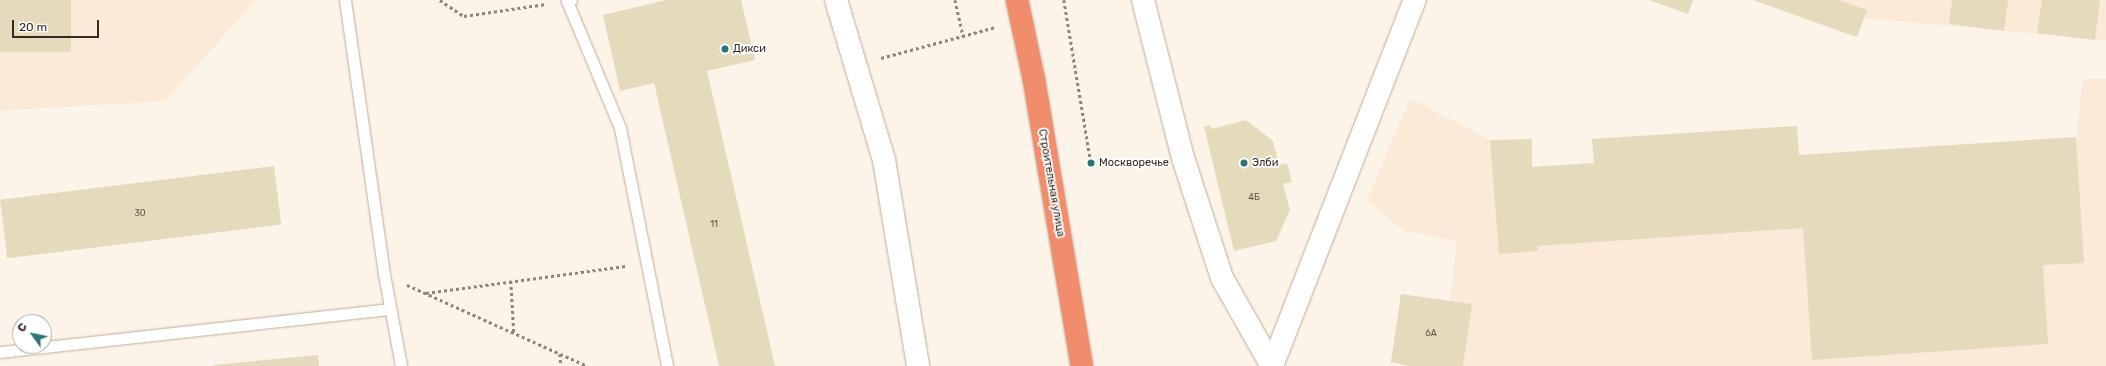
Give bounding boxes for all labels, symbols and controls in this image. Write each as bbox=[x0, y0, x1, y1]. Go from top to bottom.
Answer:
scale bar bbox=[14, 12, 101, 38]
text: 20 m bbox=[19, 20, 47, 34]
place label: Дикси bbox=[733, 42, 766, 56]
marker: Дикси bbox=[720, 44, 730, 54]
street label: Строительная улица bbox=[1035, 128, 1067, 238]
place label: Москворечье bbox=[1099, 156, 1169, 170]
place label: Элби bbox=[1252, 156, 1278, 170]
marker: Москворечье bbox=[1086, 158, 1096, 168]
marker: Элби bbox=[1239, 158, 1249, 168]
house number: 4Б bbox=[1248, 192, 1260, 202]
house number: 30 bbox=[134, 208, 146, 218]
house number: 11 bbox=[710, 219, 718, 229]
north arrow bbox=[12, 314, 52, 354]
text: С bbox=[15, 321, 30, 335]
house number: 6А bbox=[1425, 328, 1437, 338]

